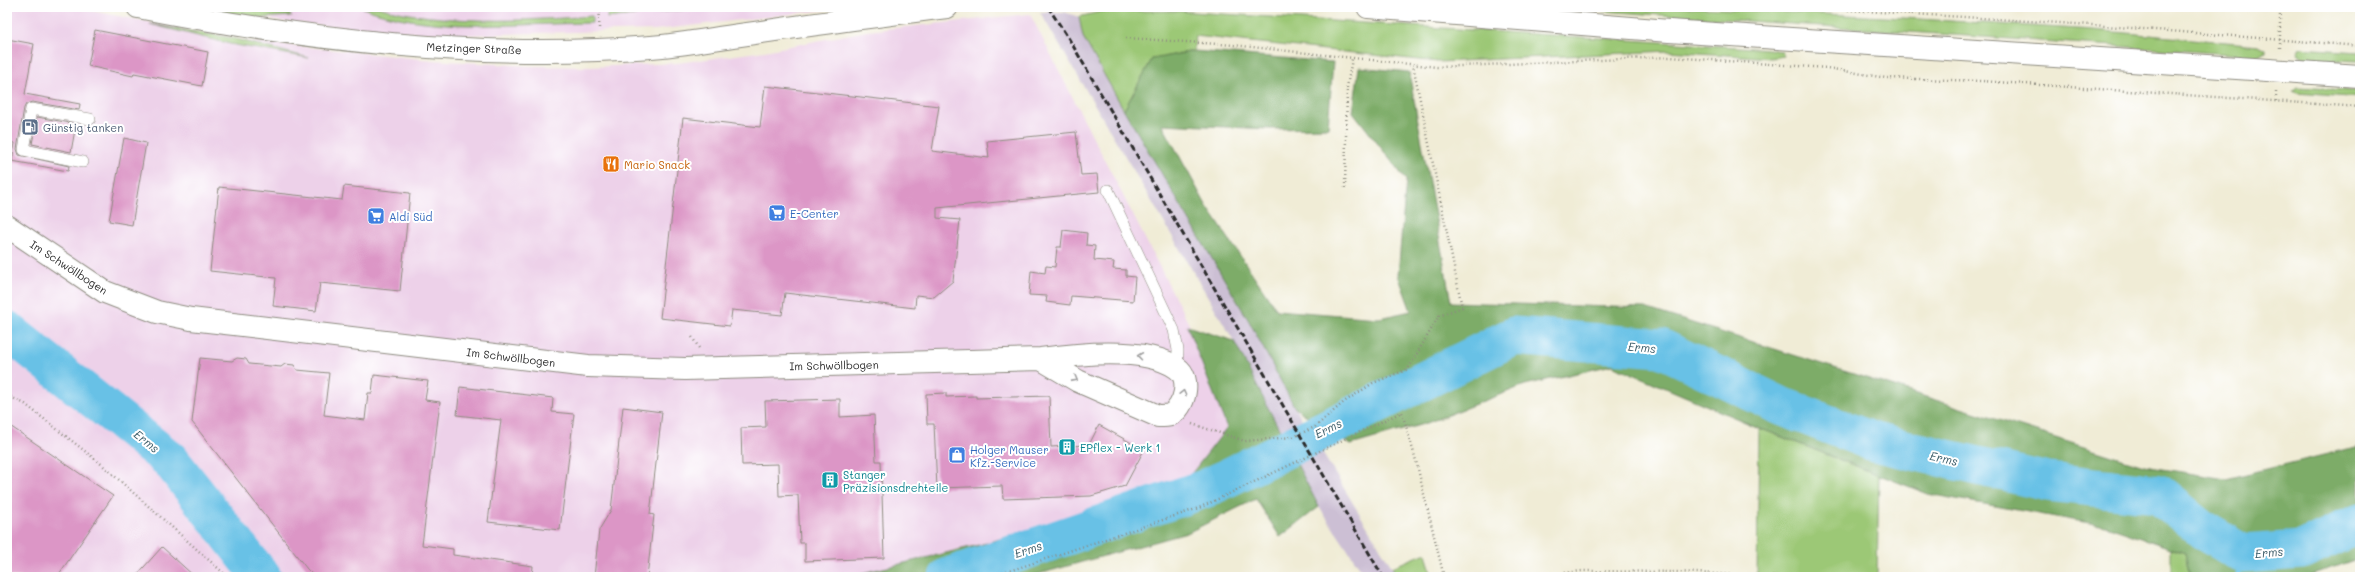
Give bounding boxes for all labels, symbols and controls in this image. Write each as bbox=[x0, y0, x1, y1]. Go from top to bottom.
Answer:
street label: Metzinger Straße bbox=[426, 39, 522, 57]
fuel station icon: Günstig tanken bbox=[20, 117, 40, 137]
place label: Günstig tanken bbox=[43, 120, 123, 135]
restaurant icon: Mario Snack bbox=[601, 154, 621, 174]
place label: Mario Snack bbox=[624, 157, 690, 172]
supermarket icon: E-Center bbox=[767, 203, 787, 223]
supermarket icon: Aldi Süd bbox=[366, 206, 386, 226]
place label: E-Center bbox=[790, 206, 839, 221]
place label: Aldi Süd bbox=[389, 209, 432, 224]
street label: Im Schwöllbogen bbox=[27, 236, 111, 298]
water label: Erms bbox=[1627, 338, 1657, 356]
street label: Im Schwöllbogen bbox=[466, 344, 556, 370]
one-way arrow bbox=[1137, 352, 1143, 361]
street label: Im Schwöllbogen bbox=[789, 357, 879, 373]
one-way arrow bbox=[1070, 374, 1078, 381]
one-way arrow bbox=[1179, 390, 1187, 397]
water label: Erms bbox=[1312, 415, 1344, 441]
water label: Erms bbox=[131, 426, 163, 456]
building icon: EPflex - Werk 1 bbox=[1057, 437, 1077, 457]
place label: EPflex - Werk 1 bbox=[1080, 440, 1160, 455]
place label: Holger Mauser Kfz.-Service bbox=[970, 442, 1049, 470]
shop icon: Holger Mauser Kfz.-Service bbox=[947, 445, 967, 465]
water label: Erms bbox=[1928, 447, 1960, 469]
place label: Stanger Präzisionsdrehteile bbox=[843, 467, 949, 495]
building icon: Stanger Präzisionsdrehteile bbox=[820, 470, 840, 490]
water label: Erms bbox=[1012, 537, 1044, 561]
water label: Erms bbox=[2254, 543, 2284, 561]

